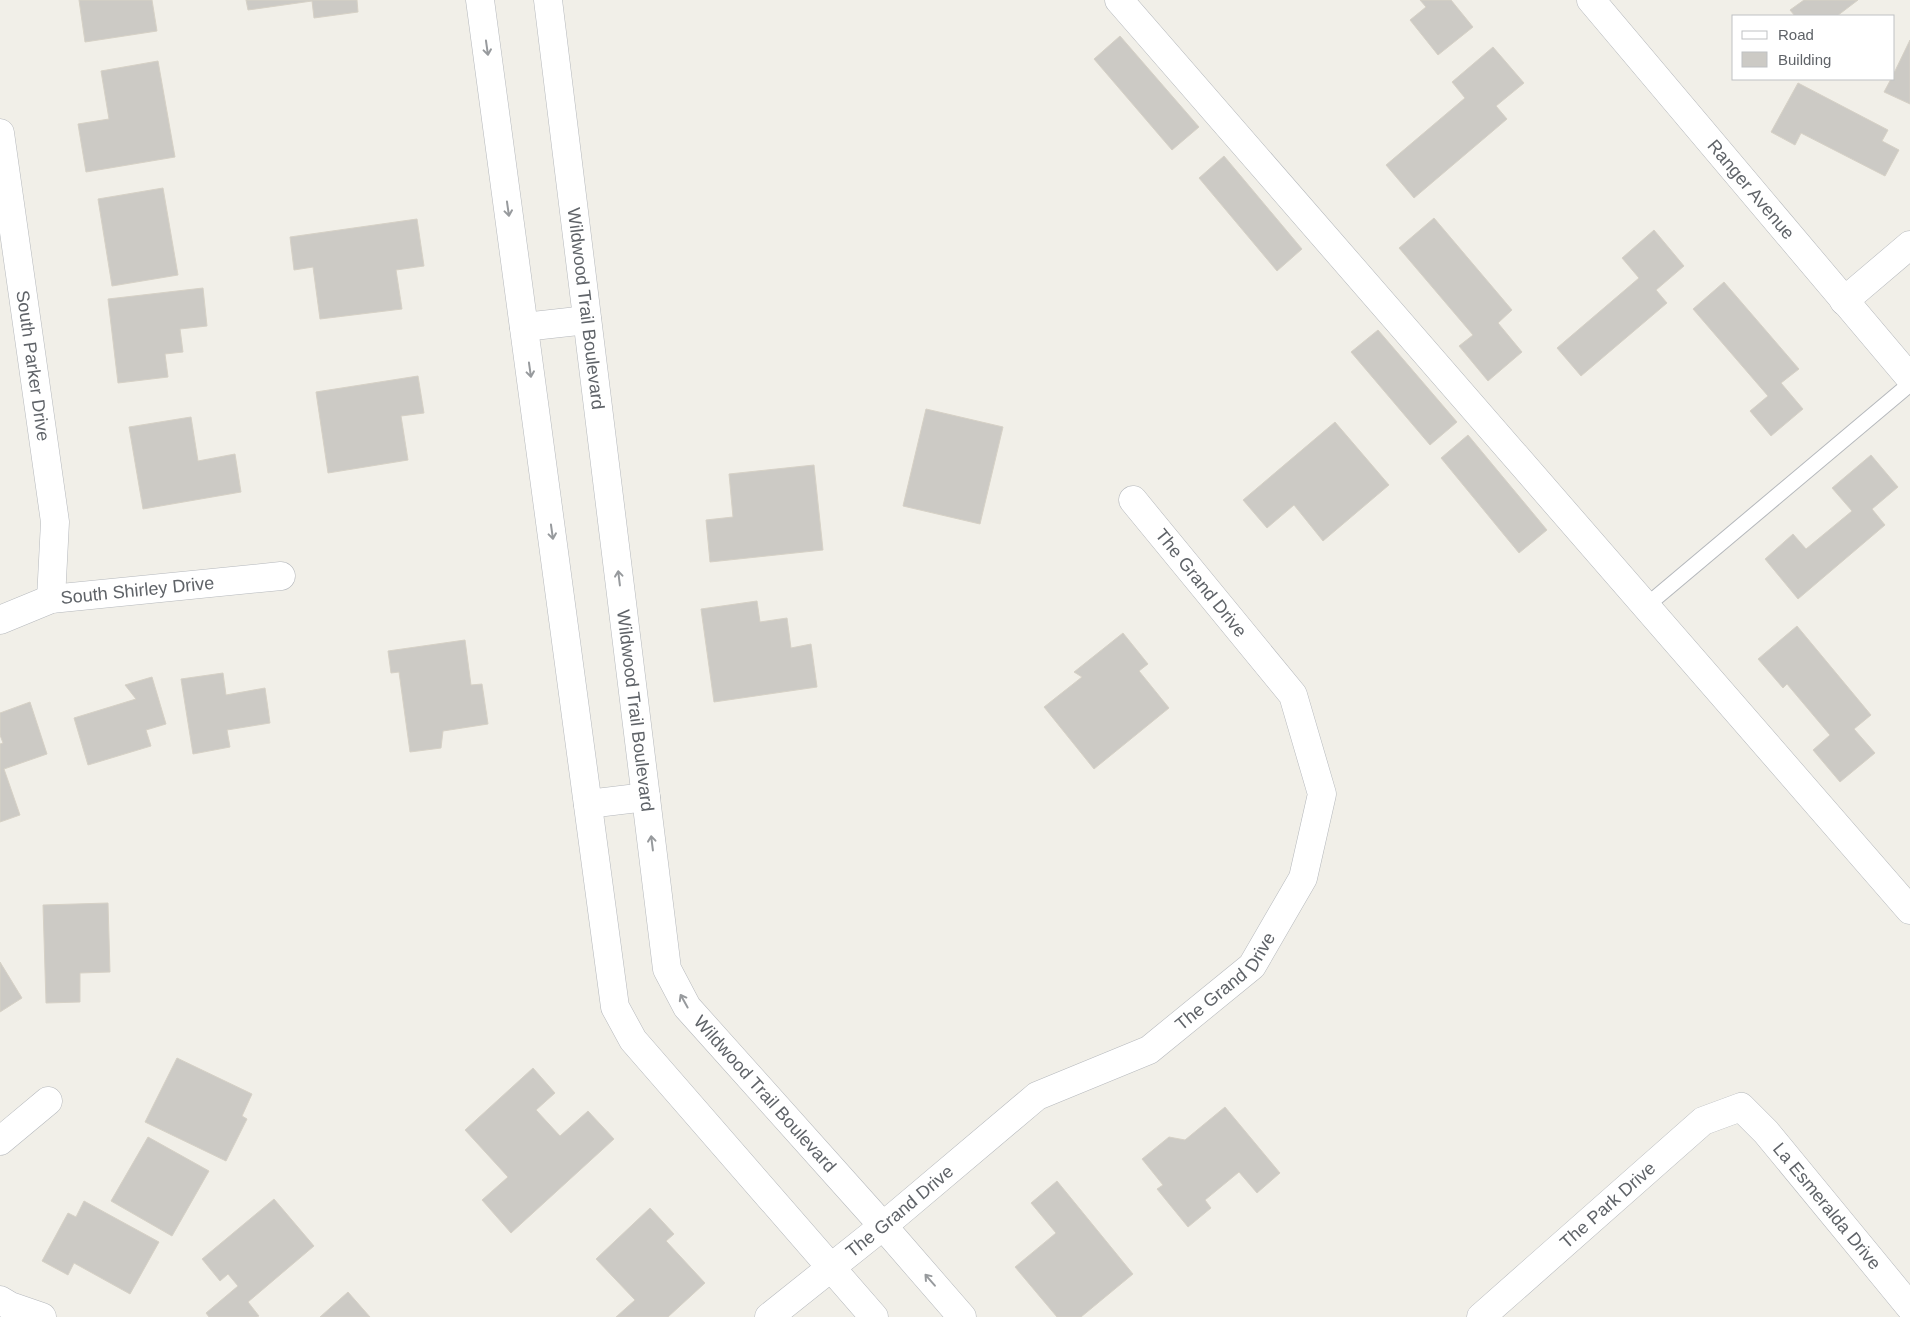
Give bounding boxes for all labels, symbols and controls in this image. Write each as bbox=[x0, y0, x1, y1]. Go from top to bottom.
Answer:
legend bbox=[1732, 15, 1895, 80]
text: Road bbox=[1778, 26, 1814, 43]
one-way arrow bbox=[482, 40, 492, 56]
text: Building bbox=[1778, 51, 1831, 68]
street label: Ranger Avenue bbox=[1703, 136, 1799, 243]
one-way arrow bbox=[504, 201, 514, 217]
street label: Wildwood Trail Boulevard bbox=[564, 207, 608, 411]
street label: South Parker Drive bbox=[12, 289, 53, 442]
one-way arrow bbox=[525, 362, 535, 378]
one-way arrow bbox=[547, 523, 557, 539]
street label: The Grand Drive bbox=[1151, 525, 1251, 641]
one-way arrow bbox=[614, 570, 624, 586]
street label: South Shirley Drive bbox=[60, 573, 215, 608]
street label: Wildwood Trail Boulevard bbox=[613, 609, 658, 813]
one-way arrow bbox=[647, 835, 657, 851]
street label: The Grand Drive bbox=[1171, 929, 1279, 1034]
one-way arrow bbox=[679, 993, 689, 1008]
street label: Wildwood Trail Boulevard bbox=[690, 1012, 840, 1176]
street label: La Esmeralda Drive bbox=[1769, 1139, 1885, 1274]
street label: The Park Drive bbox=[1556, 1158, 1659, 1252]
street label: The Grand Drive bbox=[842, 1161, 957, 1262]
one-way arrow bbox=[924, 1274, 935, 1287]

